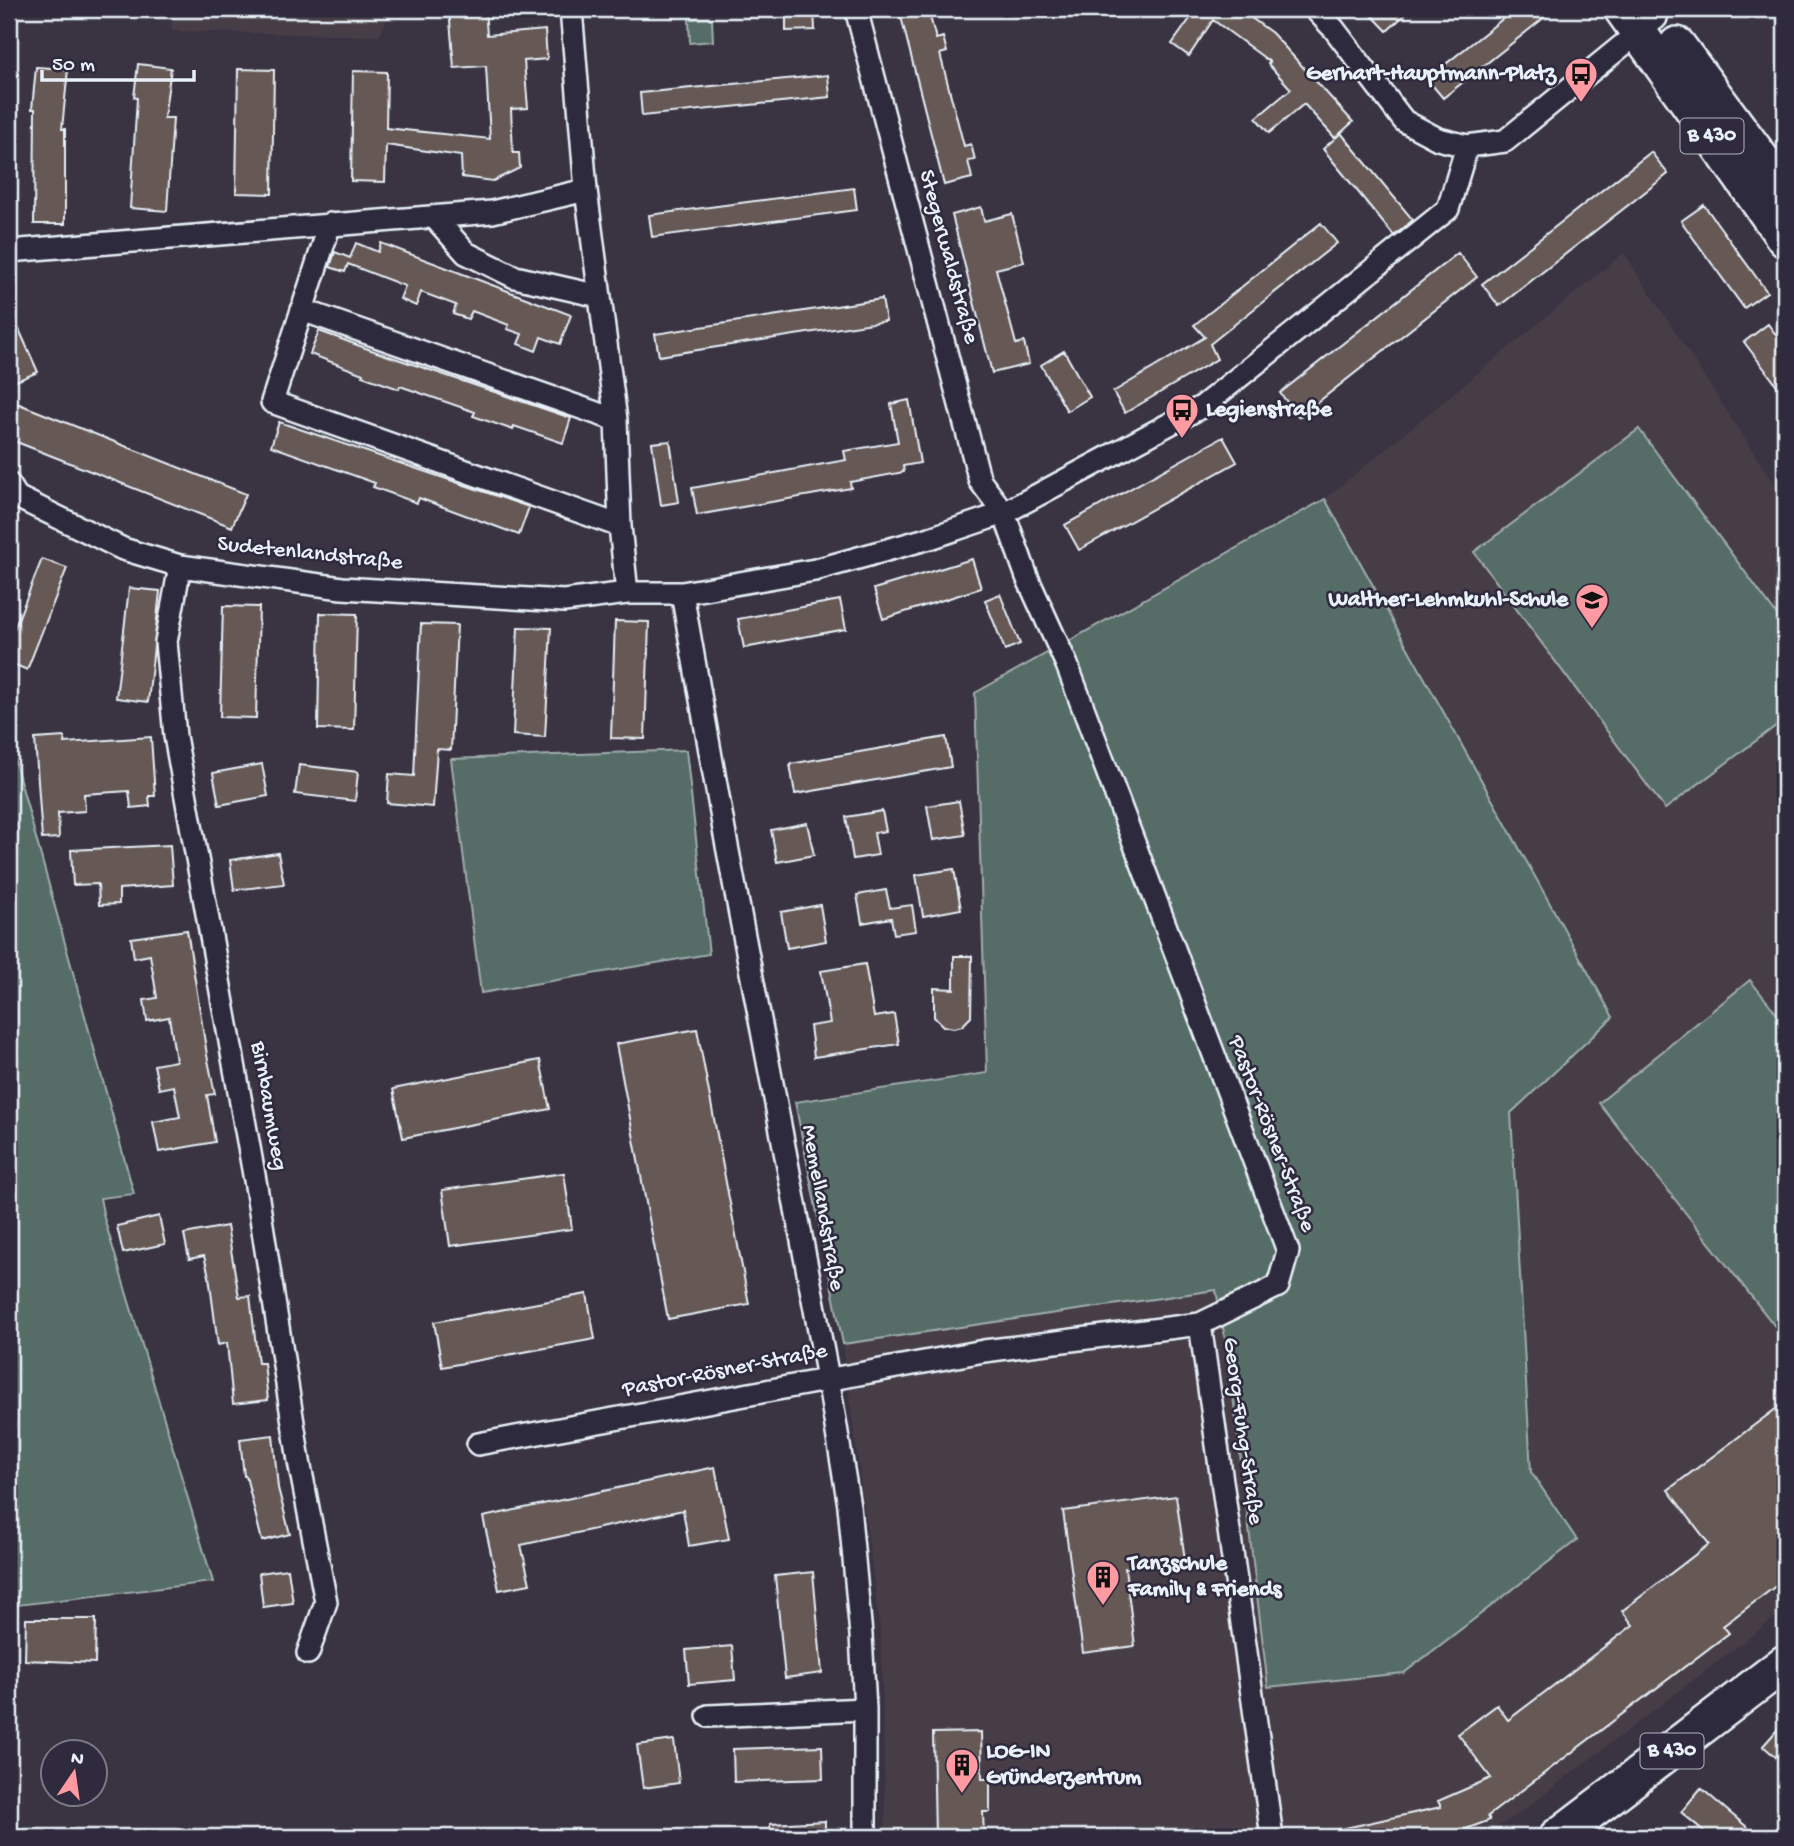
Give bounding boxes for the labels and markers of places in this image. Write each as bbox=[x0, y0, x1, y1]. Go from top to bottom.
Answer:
bus stop icon: Gerhart-Hauptmann-Platz bbox=[1562, 55, 1600, 104]
place label: Gerhart-Hauptmann-Platz bbox=[1306, 61, 1558, 88]
bus stop icon: Legienstraße bbox=[1163, 391, 1201, 440]
place label: Legienstraße bbox=[1206, 397, 1333, 424]
school or university icon: Walther-Lehmkuhl-Schule bbox=[1573, 581, 1611, 630]
place label: Walther-Lehmkuhl-Schule bbox=[1327, 587, 1569, 614]
place label: Tanzschule Family & Friends bbox=[1126, 1551, 1283, 1604]
building icon: Tanzschule Family & Friends bbox=[1084, 1558, 1122, 1607]
place label: LOG-IN Gründerzentrum bbox=[986, 1739, 1142, 1792]
building icon: LOG-IN Gründerzentrum bbox=[943, 1746, 981, 1795]

